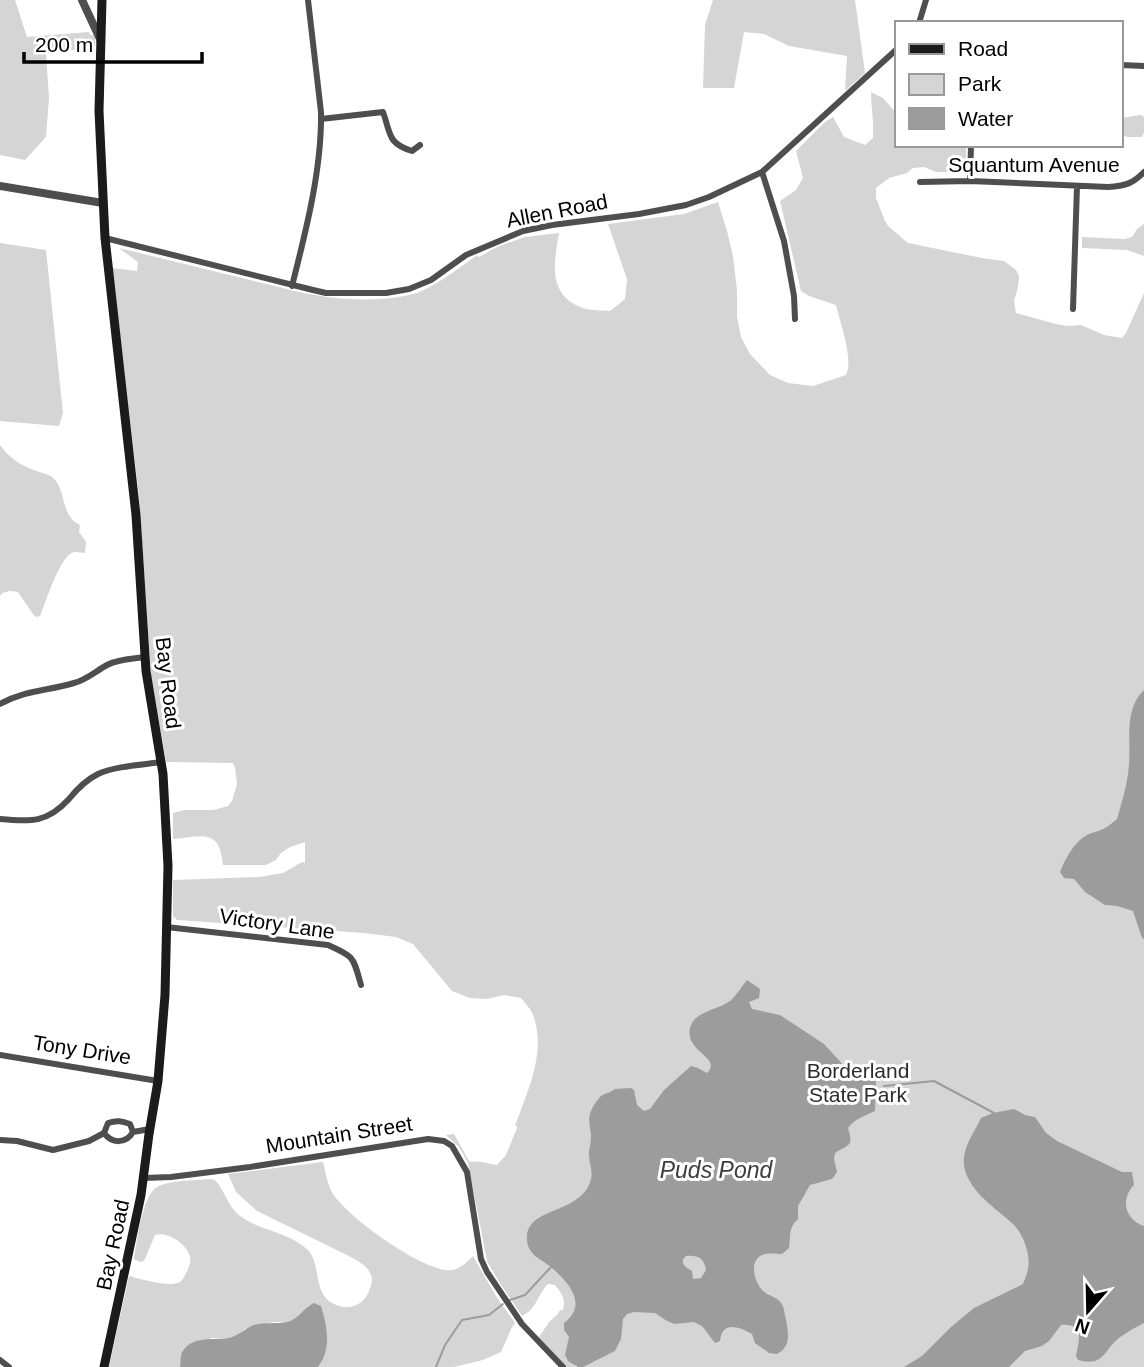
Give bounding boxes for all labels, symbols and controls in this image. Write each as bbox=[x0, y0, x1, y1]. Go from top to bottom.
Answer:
scale bar bbox=[24, 21, 203, 65]
legend bbox=[895, 21, 1123, 147]
text: 200 m bbox=[35, 33, 93, 56]
text: Road bbox=[958, 37, 1008, 60]
text: Park bbox=[958, 72, 1002, 95]
text: Water bbox=[958, 107, 1013, 130]
street label: Squantum Avenue bbox=[948, 153, 1120, 176]
street label: Allen Road bbox=[504, 189, 610, 232]
street label: Bay Road bbox=[151, 636, 186, 730]
street label: Victory Lane bbox=[218, 904, 336, 943]
street label: Tony Drive bbox=[31, 1030, 133, 1069]
park label: Borderland State Park bbox=[807, 1059, 909, 1106]
street label: Mountain Street bbox=[264, 1112, 414, 1157]
water label: Puds Pond bbox=[660, 1157, 773, 1183]
street label: Bay Road bbox=[92, 1197, 133, 1292]
north arrow bbox=[1053, 1276, 1123, 1346]
text: N bbox=[1072, 1314, 1092, 1339]

